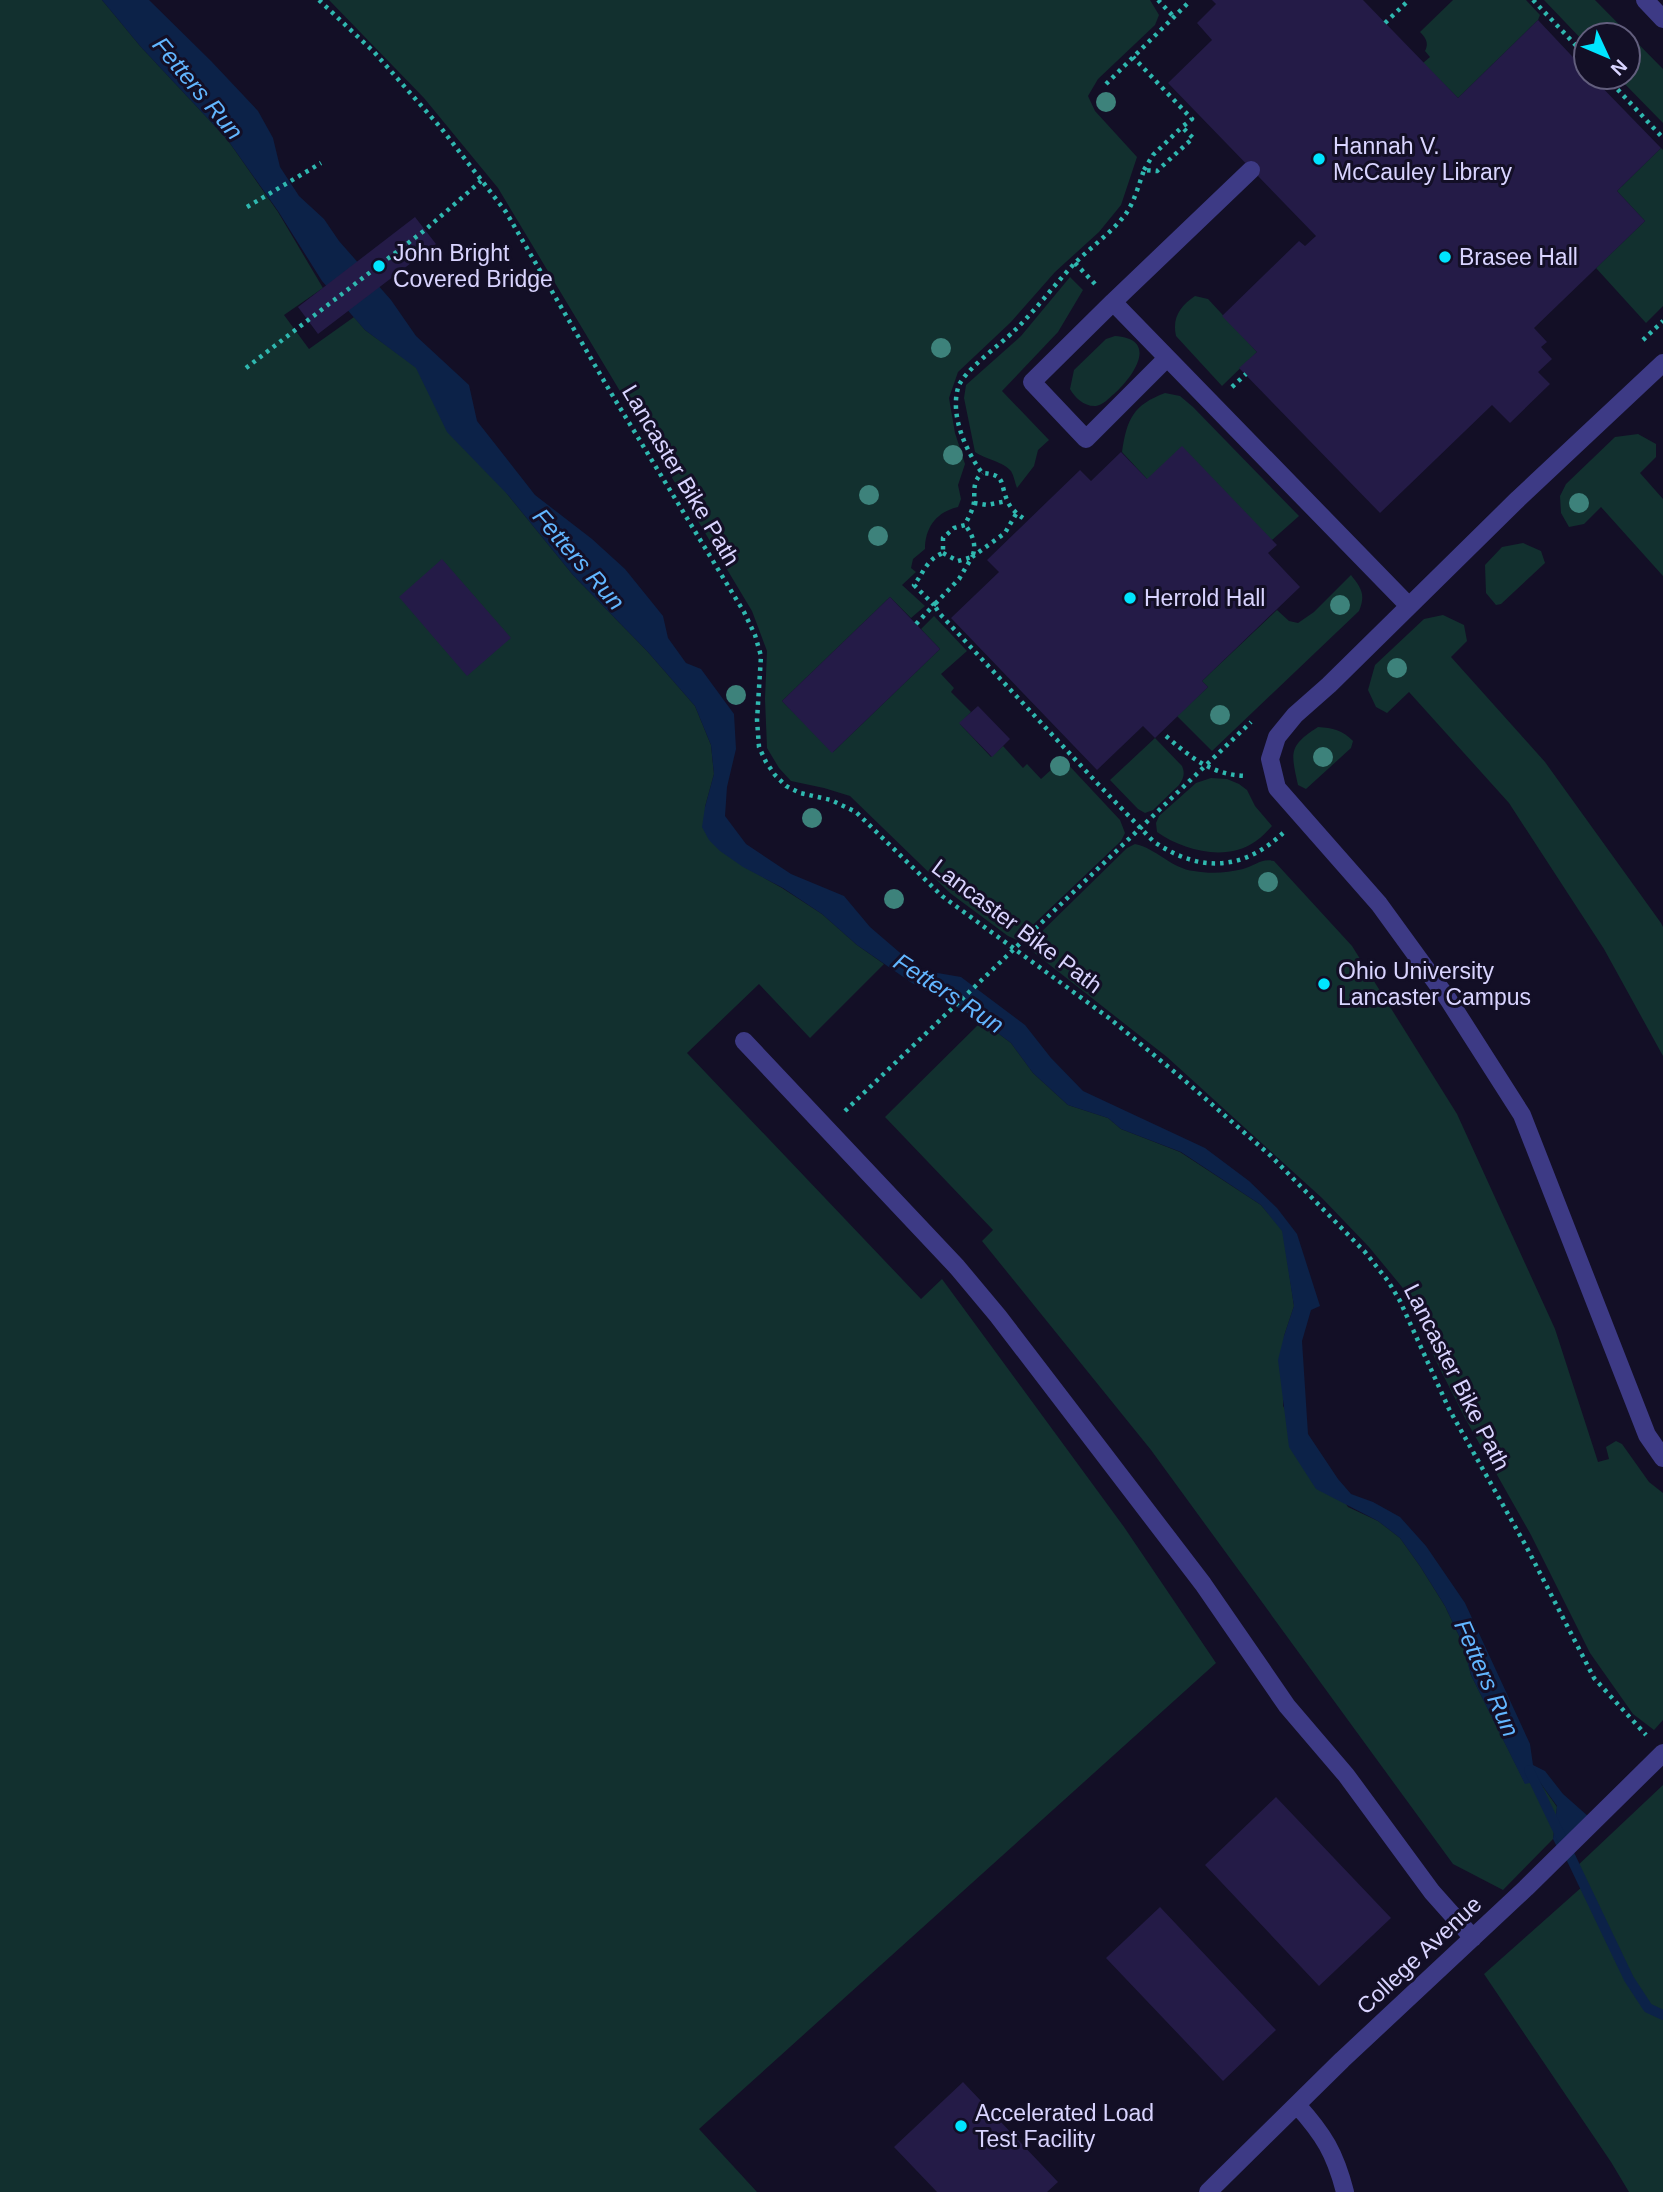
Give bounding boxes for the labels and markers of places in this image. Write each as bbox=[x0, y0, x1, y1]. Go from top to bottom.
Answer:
place label: Hannah V. McCauley Library bbox=[1333, 133, 1512, 185]
marker: Hannah V. McCauley Library bbox=[1311, 151, 1327, 167]
place label: John Bright Covered Bridge bbox=[393, 240, 553, 292]
place label: Brasee Hall bbox=[1459, 244, 1578, 270]
marker: Brasee Hall bbox=[1437, 249, 1453, 265]
marker: John Bright Covered Bridge bbox=[371, 258, 387, 274]
place label: Herrold Hall bbox=[1144, 585, 1265, 611]
marker: Herrold Hall bbox=[1122, 590, 1138, 606]
place label: Ohio University Lancaster Campus bbox=[1338, 958, 1531, 1010]
marker: Ohio University Lancaster Campus bbox=[1316, 976, 1332, 992]
place label: Accelerated Load Test Facility bbox=[975, 2100, 1154, 2152]
marker: Accelerated Load Test Facility bbox=[953, 2118, 969, 2134]

